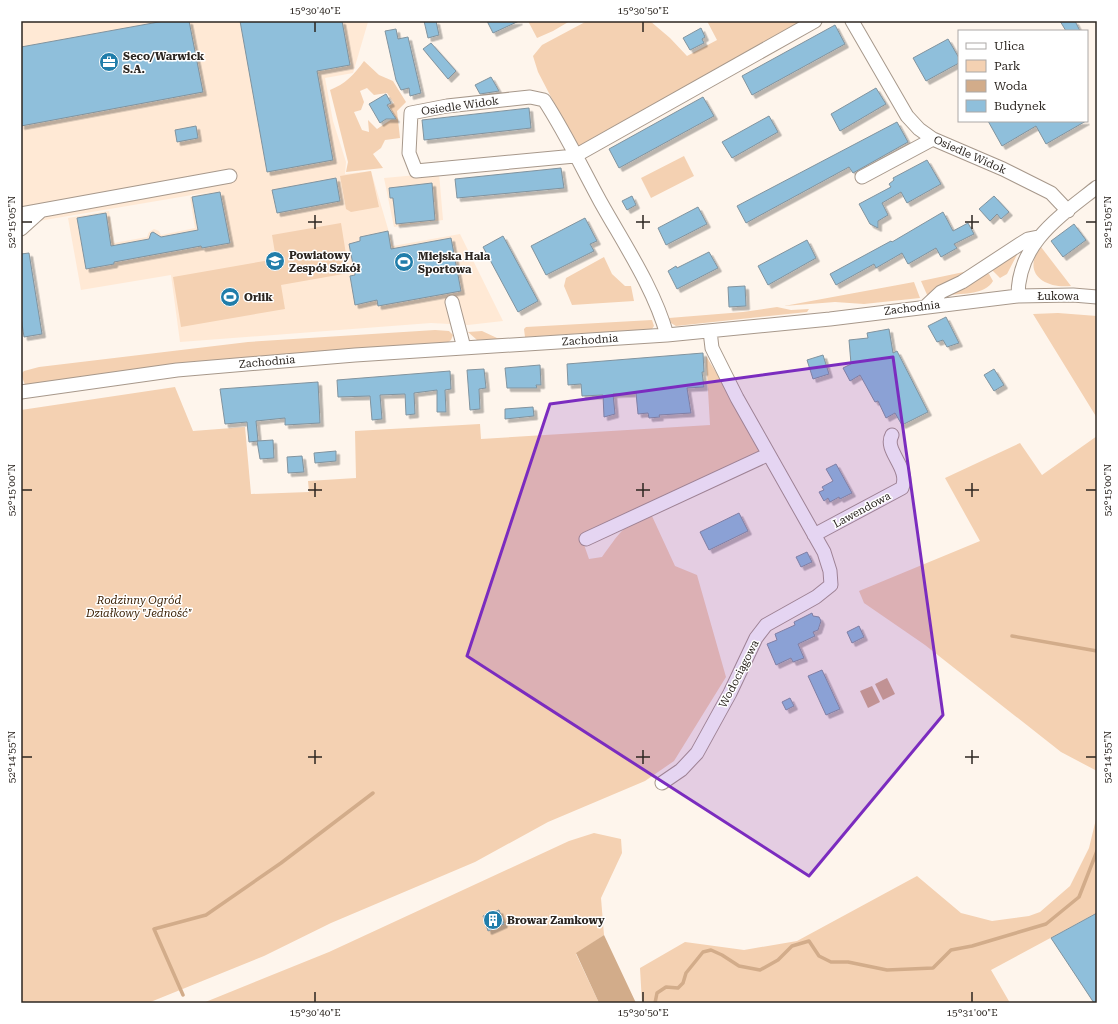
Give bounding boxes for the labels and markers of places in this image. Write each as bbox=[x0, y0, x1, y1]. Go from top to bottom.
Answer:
place label: Seco/Warwick S.A. bbox=[123, 50, 205, 76]
office icon: Seco/Warwick S.A. bbox=[98, 51, 120, 73]
place label: Powiatowy Zespół Szkół bbox=[289, 249, 361, 275]
school or university icon: Powiatowy Zespół Szkół bbox=[264, 250, 286, 272]
place label: Miejska Hala Sportowa bbox=[418, 250, 491, 276]
sports icon: Miejska Hala Sportowa bbox=[393, 251, 415, 273]
sports icon: Orlik bbox=[219, 286, 241, 308]
place label: Orlik bbox=[244, 291, 273, 304]
building icon: Browar Zamkowy bbox=[482, 909, 504, 931]
place label: Browar Zamkowy bbox=[507, 914, 605, 927]

